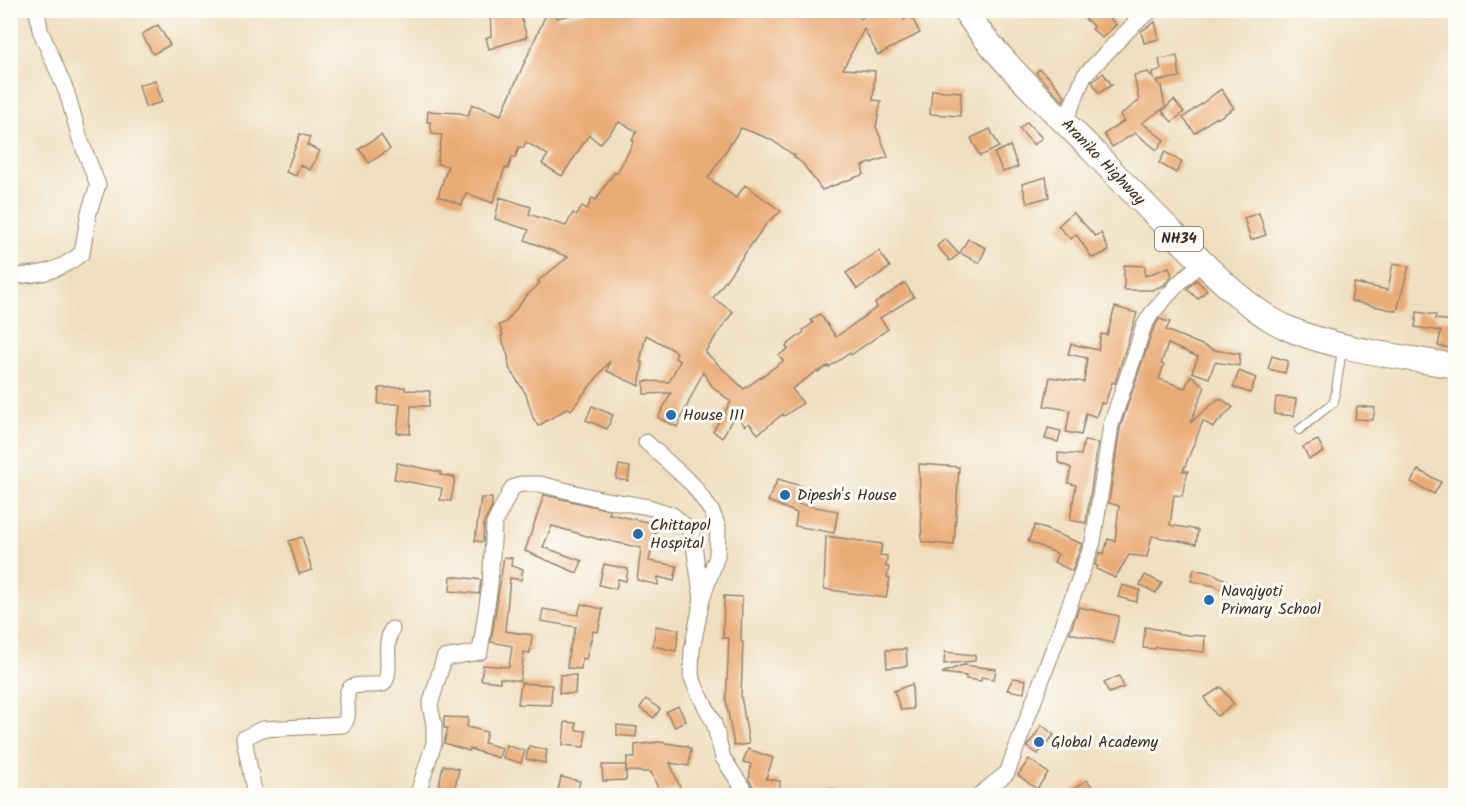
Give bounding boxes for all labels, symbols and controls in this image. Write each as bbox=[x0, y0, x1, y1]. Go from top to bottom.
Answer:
street label: Araniko Highway bbox=[1055, 113, 1151, 212]
road number: NH34 bbox=[1155, 227, 1203, 251]
place label: House 111 bbox=[683, 403, 744, 428]
marker: House 111 bbox=[664, 408, 678, 422]
place label: Dipesh's House bbox=[797, 483, 897, 508]
marker: Dipesh's House bbox=[778, 488, 792, 502]
place label: Chittapol Hospital bbox=[650, 513, 711, 556]
marker: Chittapol Hospital bbox=[631, 527, 645, 541]
place label: Navajyoti Primary School bbox=[1221, 579, 1321, 622]
marker: Navajyoti Primary School bbox=[1202, 593, 1216, 607]
place label: Global Academy bbox=[1051, 730, 1158, 755]
marker: Global Academy bbox=[1032, 735, 1046, 749]

